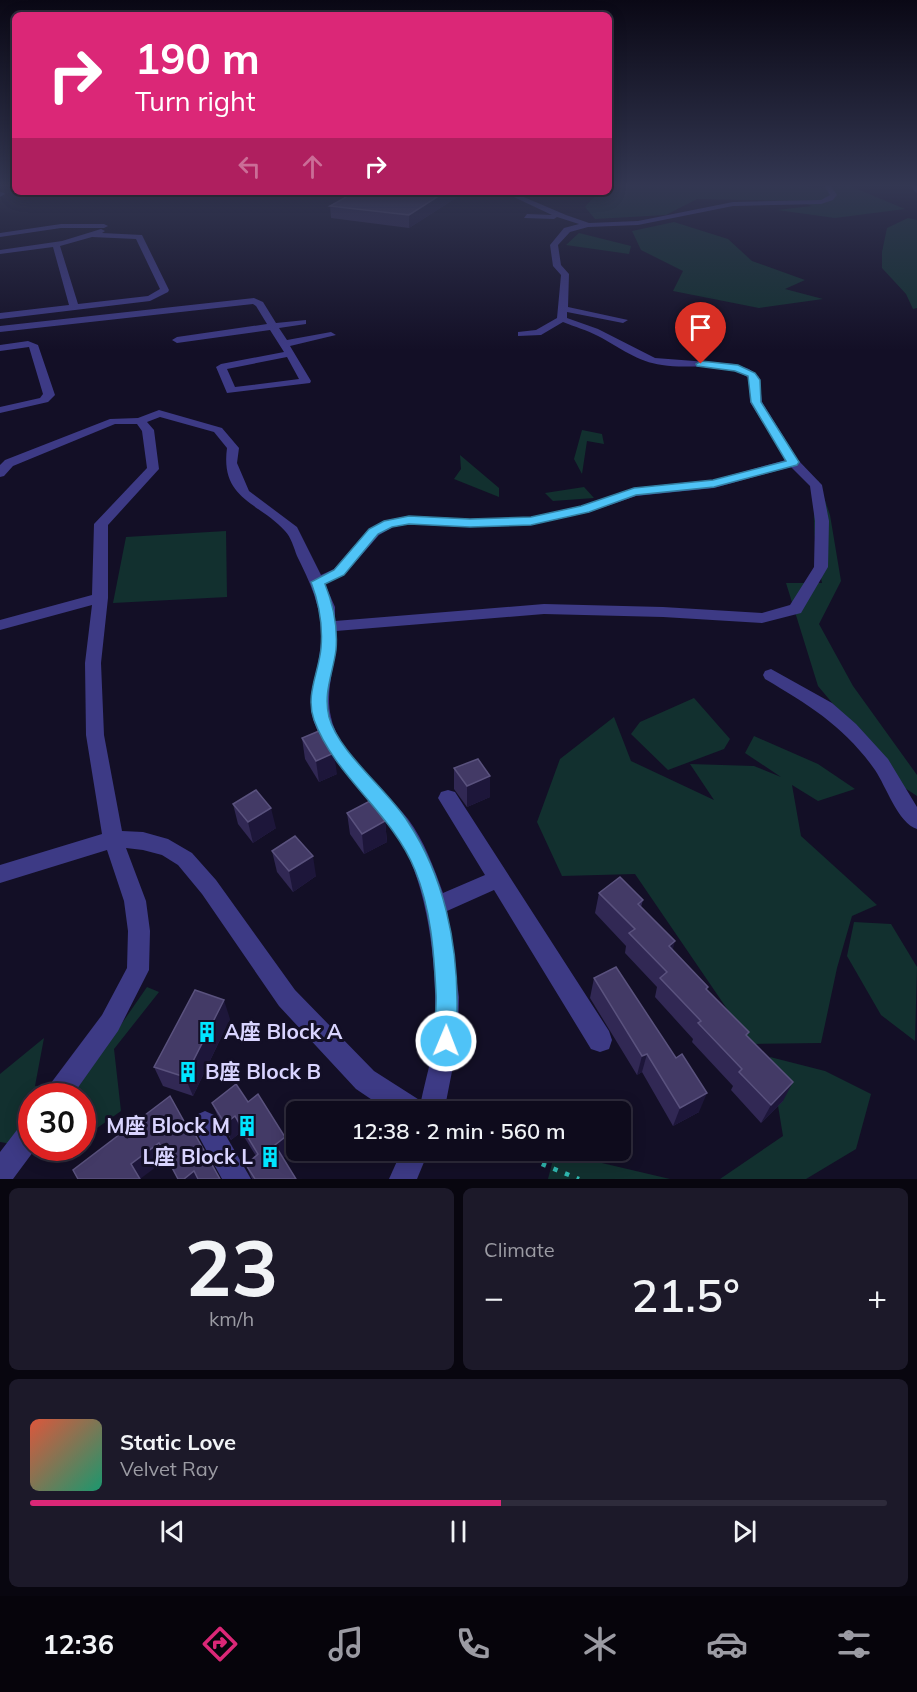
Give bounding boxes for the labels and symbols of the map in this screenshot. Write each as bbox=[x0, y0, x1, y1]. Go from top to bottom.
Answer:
pin bbox=[675, 302, 726, 364]
position arrow bbox=[414, 1009, 478, 1073]
place label: A座 Block A bbox=[224, 1018, 343, 1044]
building icon: A座 Block A bbox=[195, 1020, 219, 1044]
place label: B座 Block B bbox=[205, 1058, 321, 1084]
building icon: B座 Block B bbox=[176, 1060, 200, 1084]
speed limit sign: 30 bbox=[18, 1083, 96, 1161]
place label: M座 Block M bbox=[106, 1112, 230, 1138]
building icon: M座 Block M bbox=[235, 1114, 259, 1138]
place label: L座 Block L bbox=[142, 1143, 253, 1169]
building icon: L座 Block L bbox=[258, 1145, 282, 1169]

